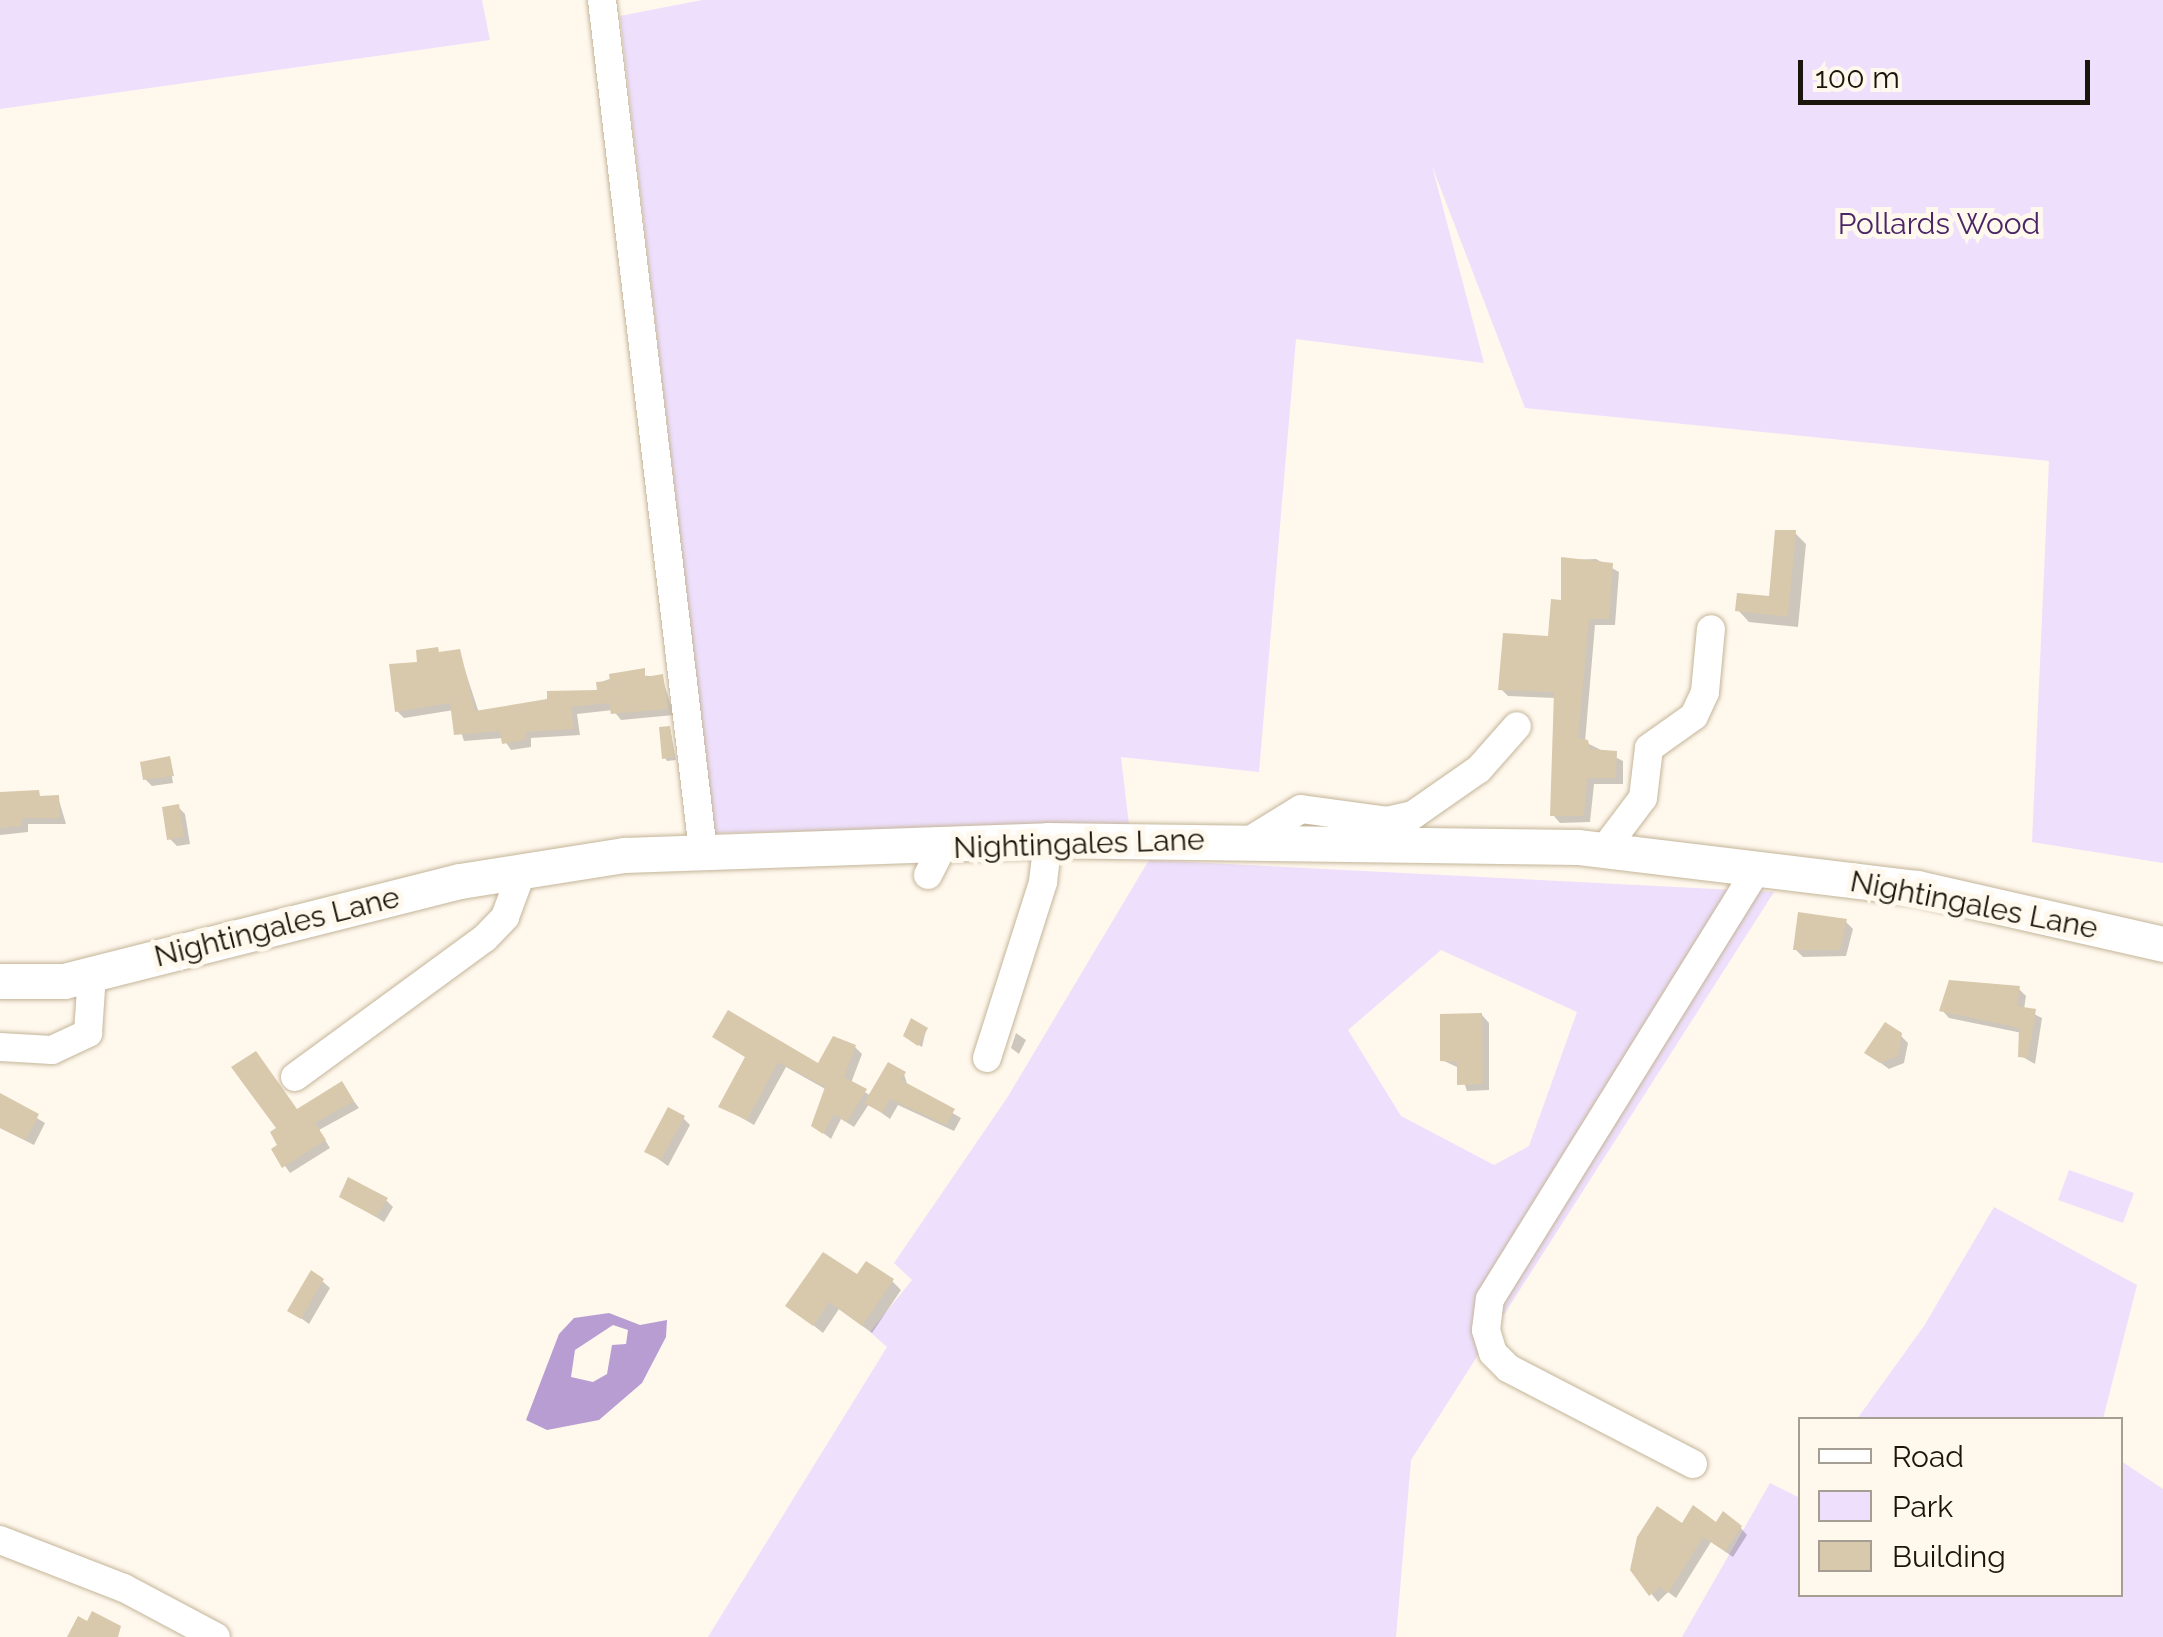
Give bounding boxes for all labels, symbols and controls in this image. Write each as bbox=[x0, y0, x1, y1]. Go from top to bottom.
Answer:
scale bar bbox=[1803, 40, 2096, 102]
text: 100 m bbox=[1815, 60, 1900, 95]
park label: Pollards Wood bbox=[1837, 206, 2041, 242]
street label: Nightingales Lane bbox=[953, 822, 1205, 866]
street label: Nightingales Lane bbox=[1847, 863, 2101, 947]
street label: Nightingales Lane bbox=[151, 879, 403, 975]
legend bbox=[1798, 1417, 2123, 1597]
text: Road bbox=[1892, 1439, 1964, 1474]
text: Park bbox=[1892, 1489, 1953, 1524]
text: Building bbox=[1892, 1539, 2006, 1574]

